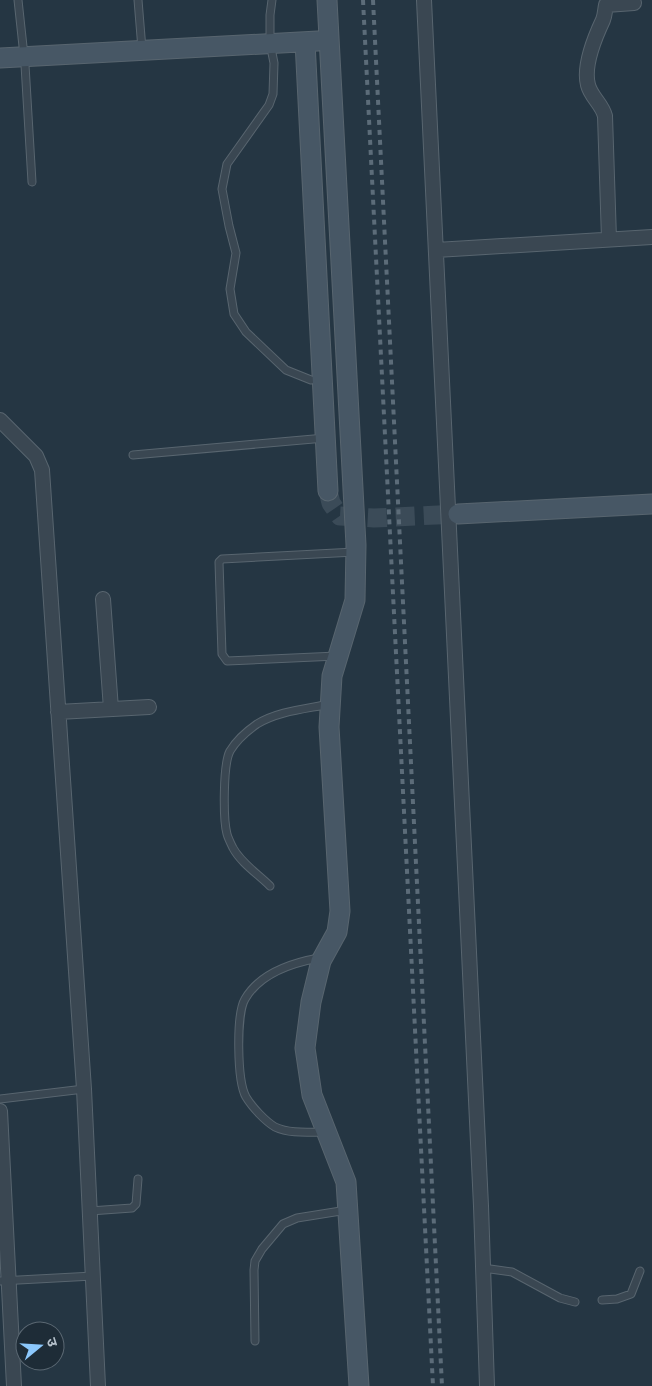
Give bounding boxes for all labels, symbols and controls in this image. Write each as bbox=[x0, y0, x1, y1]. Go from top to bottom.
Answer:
north arrow bbox=[15, 1321, 65, 1371]
text: उ bbox=[43, 1335, 62, 1349]

